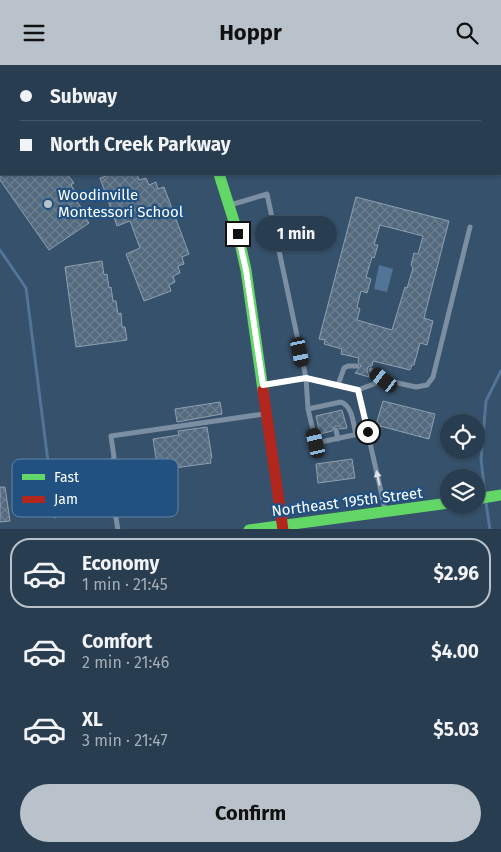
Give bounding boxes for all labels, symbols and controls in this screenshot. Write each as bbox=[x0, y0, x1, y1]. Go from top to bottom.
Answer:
icon: menu bbox=[20, 19, 48, 47]
text: Hoppr bbox=[219, 19, 282, 46]
icon: search bbox=[453, 19, 481, 47]
text: Subway bbox=[50, 85, 117, 108]
text: North Creek Parkway bbox=[50, 133, 231, 156]
place label: Woodinville Montessori School bbox=[58, 186, 184, 221]
marker: Woodinville Montessori School bbox=[42, 198, 54, 210]
callout: 1 min bbox=[256, 217, 338, 251]
route end bbox=[227, 223, 249, 245]
text: 1 min bbox=[277, 224, 315, 243]
car bbox=[289, 336, 310, 368]
car bbox=[367, 365, 400, 395]
map controls bbox=[440, 414, 485, 514]
button: locate bbox=[440, 414, 485, 459]
route start bbox=[357, 421, 379, 443]
car bbox=[305, 427, 326, 459]
legend bbox=[12, 459, 178, 517]
text: Fast bbox=[54, 469, 80, 486]
button: layers bbox=[440, 469, 485, 514]
one-way arrow bbox=[374, 470, 382, 485]
street label: Northeast 195th Street bbox=[270, 484, 424, 520]
text: Jam bbox=[54, 491, 78, 508]
icon: car bbox=[22, 551, 67, 596]
text: Economy bbox=[82, 552, 159, 575]
text: $2.96 bbox=[433, 562, 479, 585]
text: 1 min · 21:45 bbox=[82, 575, 168, 594]
icon: car bbox=[22, 629, 67, 674]
text: Comfort bbox=[82, 630, 152, 653]
text: $4.00 bbox=[431, 640, 479, 663]
text: 2 min · 21:46 bbox=[82, 653, 169, 672]
icon: car bbox=[22, 707, 67, 752]
text: XL bbox=[82, 708, 103, 731]
text: $5.03 bbox=[433, 718, 479, 741]
text: 3 min · 21:47 bbox=[82, 731, 168, 750]
button: Confirm bbox=[20, 784, 481, 842]

